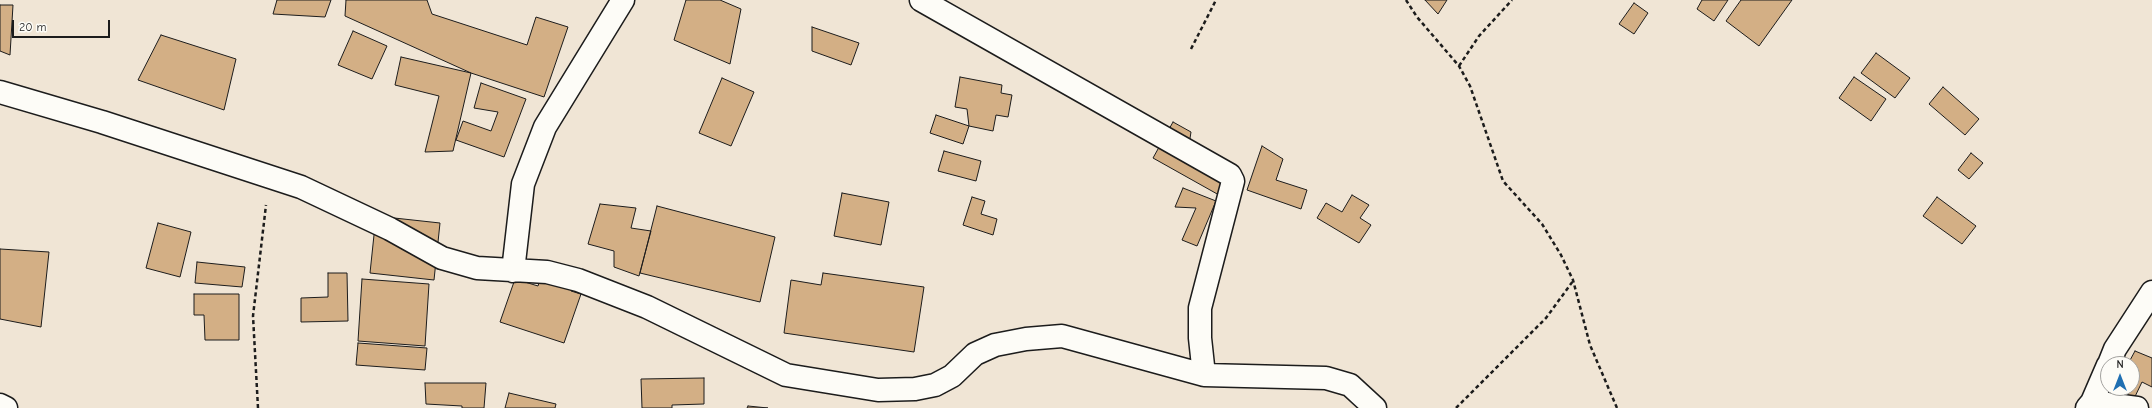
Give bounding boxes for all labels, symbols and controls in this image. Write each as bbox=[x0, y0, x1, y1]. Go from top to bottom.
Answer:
scale bar bbox=[14, 12, 112, 38]
text: 20 m bbox=[19, 20, 47, 34]
north arrow bbox=[2100, 356, 2140, 396]
text: N bbox=[2116, 358, 2124, 371]

